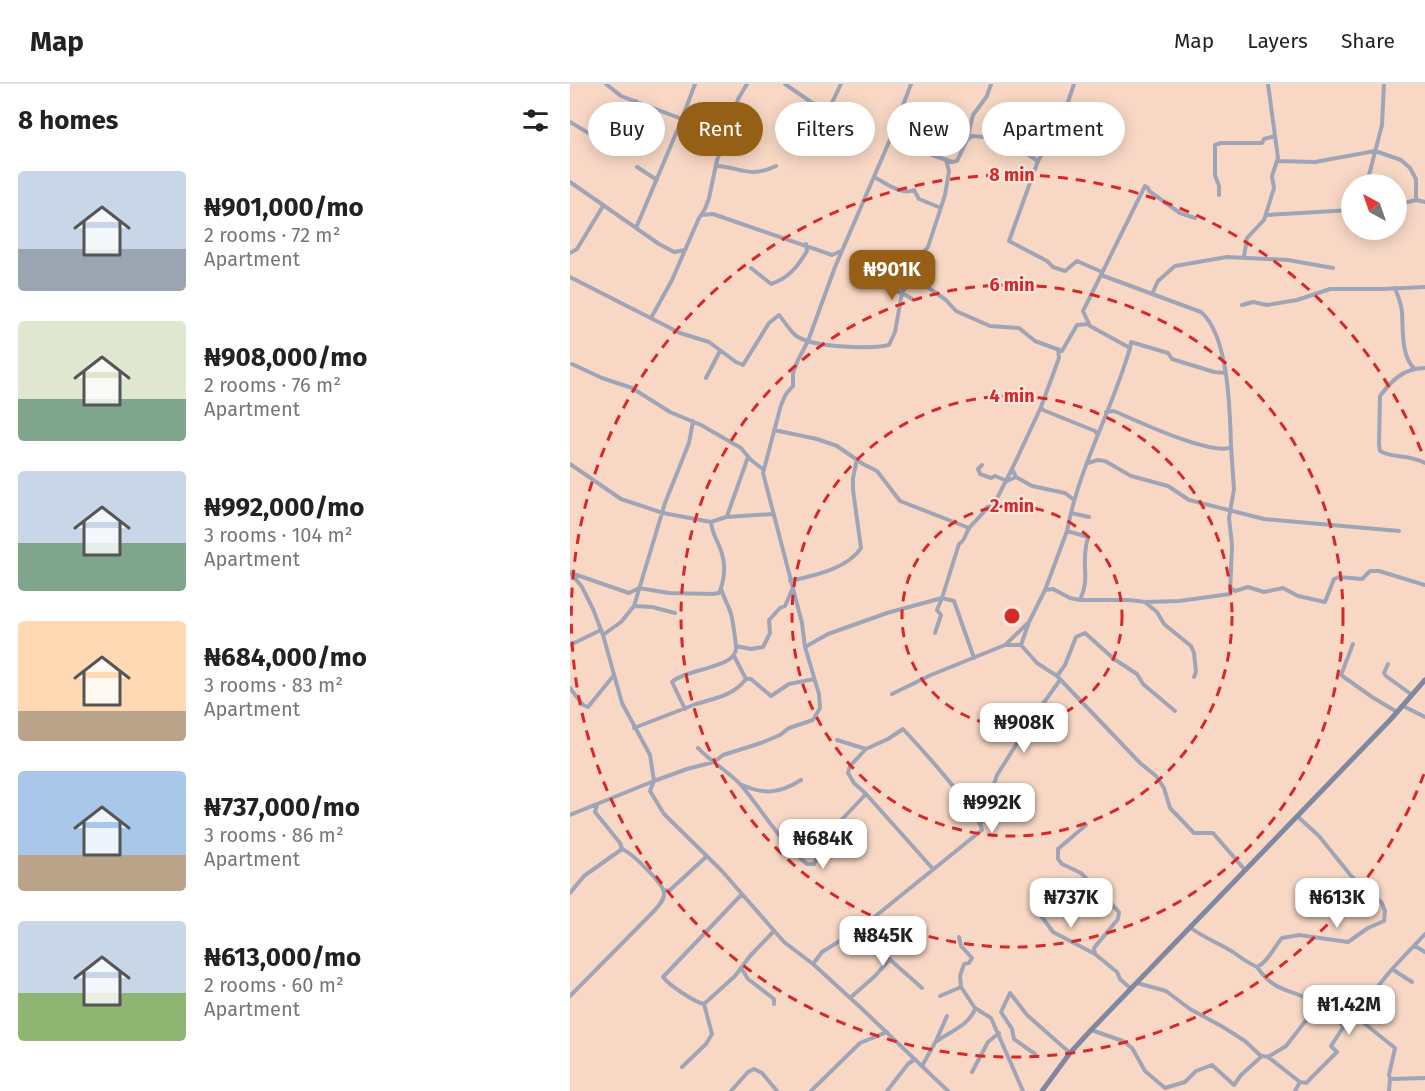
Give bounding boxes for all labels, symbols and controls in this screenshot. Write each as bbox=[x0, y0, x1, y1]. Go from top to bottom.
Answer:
text: Map bbox=[30, 25, 84, 58]
text: Map bbox=[1174, 28, 1214, 54]
text: Layers bbox=[1247, 28, 1308, 54]
text: Share bbox=[1341, 28, 1395, 54]
chip: Buy bbox=[588, 102, 665, 156]
chip: Rent bbox=[677, 102, 763, 156]
chip: Filters bbox=[775, 102, 875, 156]
chip: New bbox=[887, 102, 970, 156]
chip: Apartment bbox=[982, 102, 1125, 156]
icon: filters bbox=[519, 104, 552, 137]
text: 8 homes bbox=[18, 105, 118, 136]
text: 8 min bbox=[989, 164, 1035, 186]
north arrow bbox=[1341, 174, 1407, 240]
map controls bbox=[1341, 174, 1407, 240]
text: ₦901,000/mo bbox=[204, 192, 364, 223]
icon: home bbox=[66, 195, 138, 267]
text: 2 rooms · 72 m² bbox=[204, 223, 340, 247]
text: Apartment bbox=[204, 247, 300, 271]
pin: ₦901K bbox=[850, 250, 934, 301]
text: ₦901K bbox=[863, 257, 921, 281]
text: 6 min bbox=[989, 274, 1035, 296]
text: ₦908,000/mo bbox=[204, 342, 367, 373]
icon: home bbox=[66, 345, 138, 417]
text: 2 rooms · 76 m² bbox=[204, 373, 341, 397]
text: 4 min bbox=[989, 385, 1035, 407]
text: Apartment bbox=[204, 397, 300, 421]
text: ₦992,000/mo bbox=[204, 492, 364, 523]
icon: home bbox=[66, 495, 138, 567]
text: 2 min bbox=[990, 495, 1034, 517]
text: 3 rooms · 104 m² bbox=[204, 523, 352, 547]
text: Apartment bbox=[204, 547, 300, 571]
centre of rings bbox=[1002, 606, 1022, 626]
text: ₦684,000/mo bbox=[204, 642, 367, 673]
icon: home bbox=[66, 645, 138, 717]
text: 3 rooms · 83 m² bbox=[204, 673, 343, 697]
text: Apartment bbox=[204, 697, 300, 721]
pin: ₦908K bbox=[982, 703, 1066, 754]
text: ₦908K bbox=[994, 710, 1054, 734]
pin: ₦992K bbox=[950, 783, 1034, 834]
text: ₦992K bbox=[963, 790, 1021, 814]
text: ₦737,000/mo bbox=[204, 792, 360, 823]
icon: home bbox=[66, 795, 138, 867]
pin: ₦684K bbox=[781, 819, 865, 870]
text: 3 rooms · 86 m² bbox=[204, 823, 344, 847]
text: ₦684K bbox=[793, 826, 853, 850]
text: Apartment bbox=[204, 847, 300, 871]
pin: ₦737K bbox=[1029, 878, 1113, 929]
pin: ₦613K bbox=[1295, 878, 1379, 929]
text: ₦737K bbox=[1044, 885, 1098, 909]
text: ₦613K bbox=[1309, 885, 1365, 909]
pin: ₦845K bbox=[841, 916, 925, 967]
text: ₦845K bbox=[853, 923, 913, 947]
text: ₦613,000/mo bbox=[204, 942, 361, 973]
icon: home bbox=[66, 945, 138, 1017]
text: 2 rooms · 60 m² bbox=[204, 973, 344, 997]
pin: ₦1.42M bbox=[1300, 985, 1398, 1036]
text: ₦1.42M bbox=[1317, 992, 1381, 1016]
text: Apartment bbox=[204, 997, 300, 1021]

